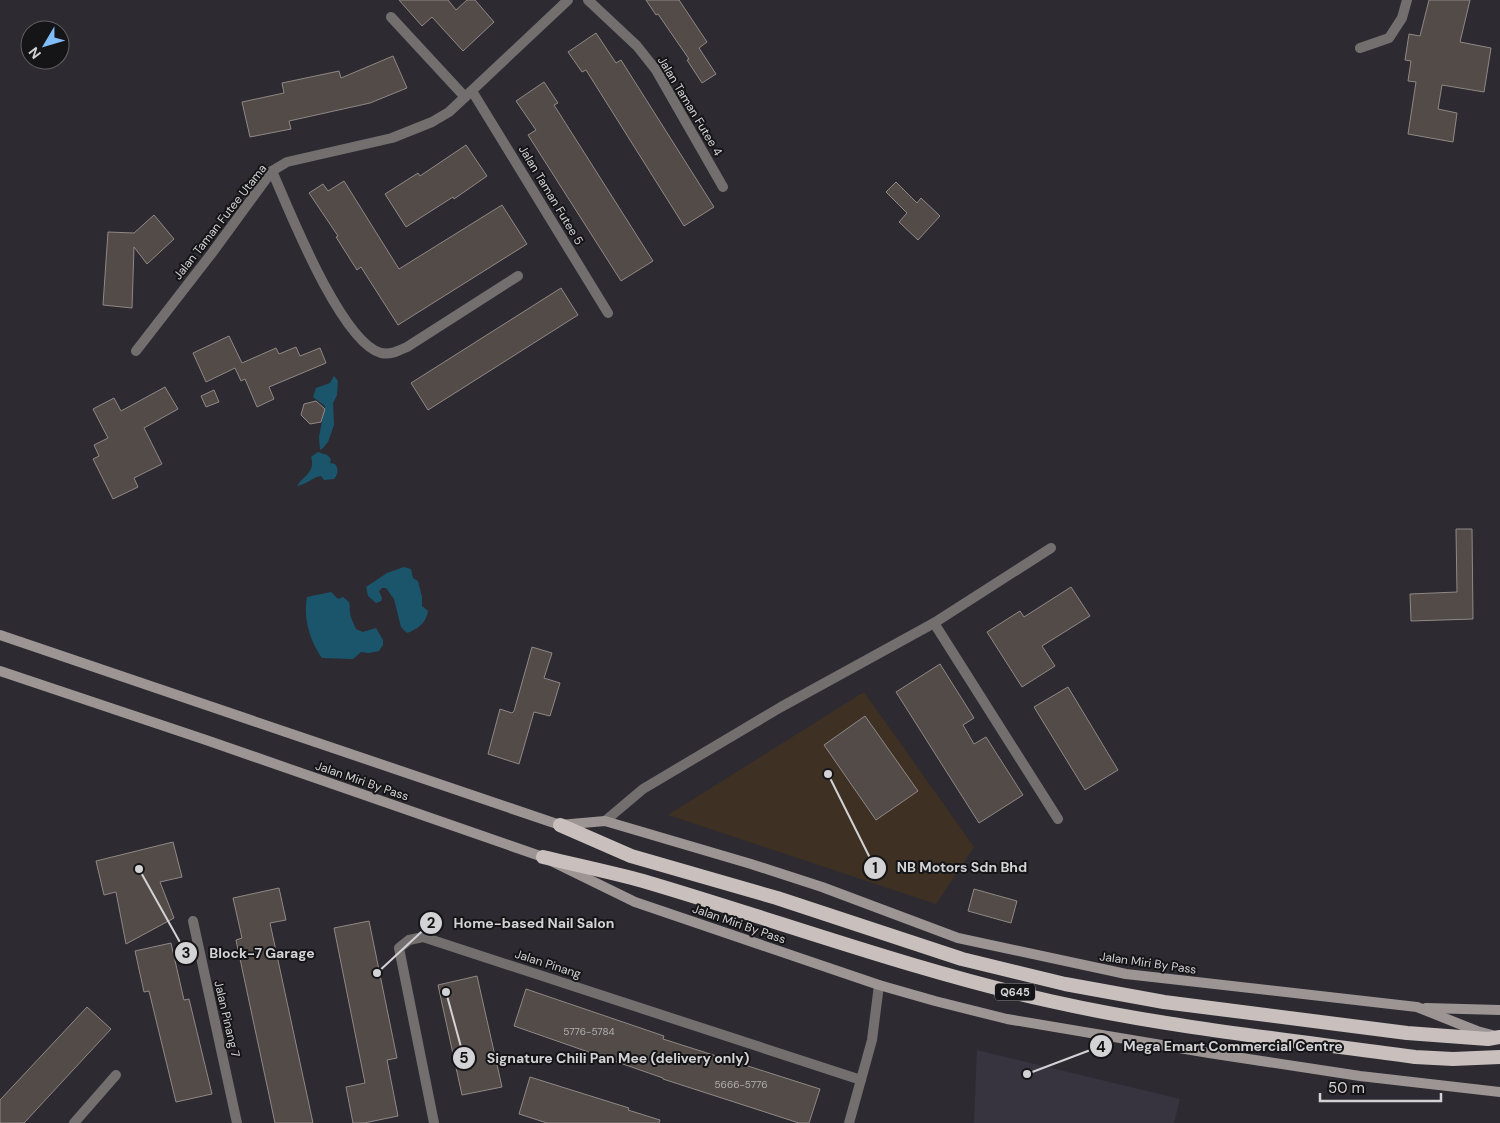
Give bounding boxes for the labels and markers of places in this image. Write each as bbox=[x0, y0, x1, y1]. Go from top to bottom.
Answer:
callout: NB Motors Sdn Bhd bbox=[862, 853, 1038, 882]
callout: Home-based Nail Salon bbox=[419, 909, 624, 938]
callout: Block-7 Garage bbox=[174, 938, 324, 967]
callout: Mega Emart Commercial Centre bbox=[1088, 1032, 1353, 1061]
callout: Signature Chili Pan Mee (delivery only) bbox=[452, 1044, 759, 1073]

